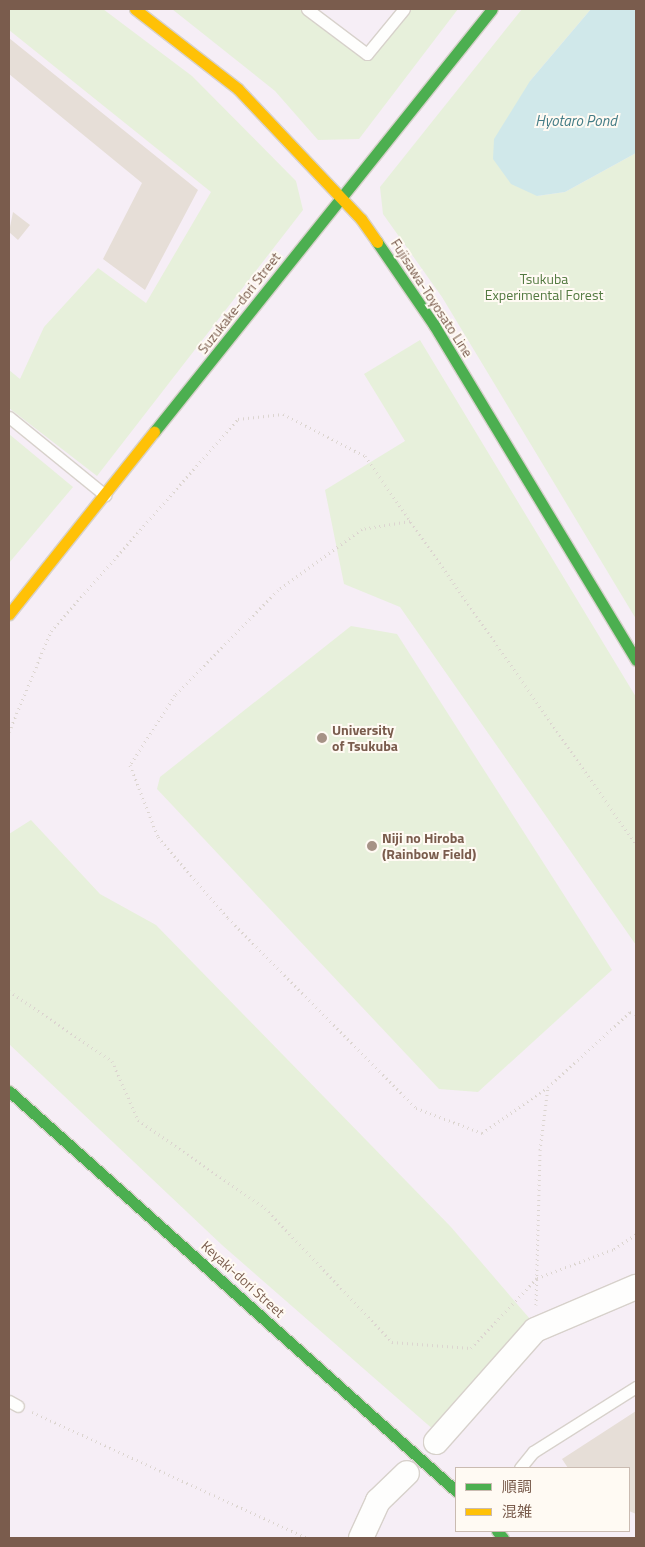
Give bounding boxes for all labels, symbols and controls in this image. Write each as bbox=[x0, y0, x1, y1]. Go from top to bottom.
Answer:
water label: Hyotaro Pond bbox=[535, 112, 617, 130]
street label: Fujisawa-Toyosato Line bbox=[387, 236, 477, 360]
street label: Suzukake-dori Street bbox=[194, 249, 284, 357]
park label: Tsukuba Experimental Forest bbox=[485, 271, 603, 304]
place label: University of Tsukuba bbox=[332, 722, 398, 754]
marker: University of Tsukuba bbox=[316, 732, 328, 744]
place label: Niji no Hiroba (Rainbow Field) bbox=[382, 830, 476, 862]
marker: Niji no Hiroba (Rainbow Field) bbox=[366, 840, 378, 852]
street label: Keyaki-dori Street bbox=[198, 1237, 288, 1321]
legend bbox=[455, 1467, 630, 1532]
text: 順調 bbox=[502, 1475, 532, 1498]
text: 混雑 bbox=[502, 1500, 532, 1523]

